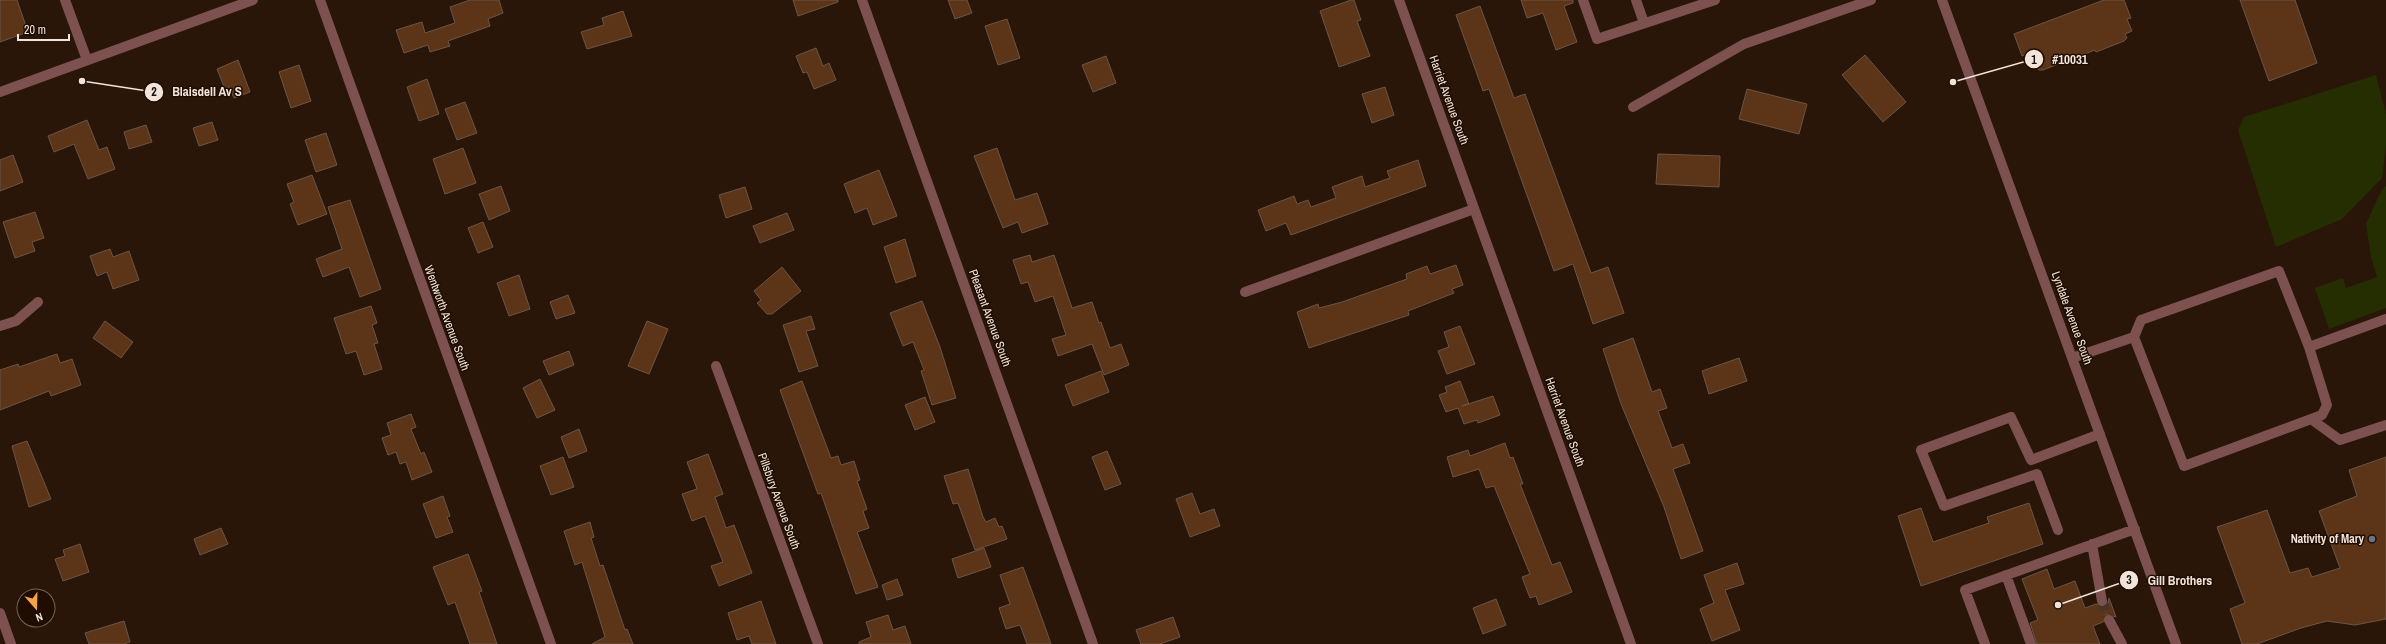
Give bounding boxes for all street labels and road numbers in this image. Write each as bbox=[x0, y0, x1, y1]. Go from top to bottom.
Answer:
street label: Harriet Avenue South bbox=[1425, 53, 1473, 147]
street label: Wentworth Avenue South bbox=[421, 263, 473, 373]
street label: Pleasant Avenue South bbox=[965, 267, 1015, 369]
street label: Lyndale Avenue South bbox=[2048, 269, 2096, 367]
street label: Harriet Avenue South bbox=[1541, 375, 1589, 469]
street label: Pillsbury Avenue South bbox=[754, 451, 804, 551]

